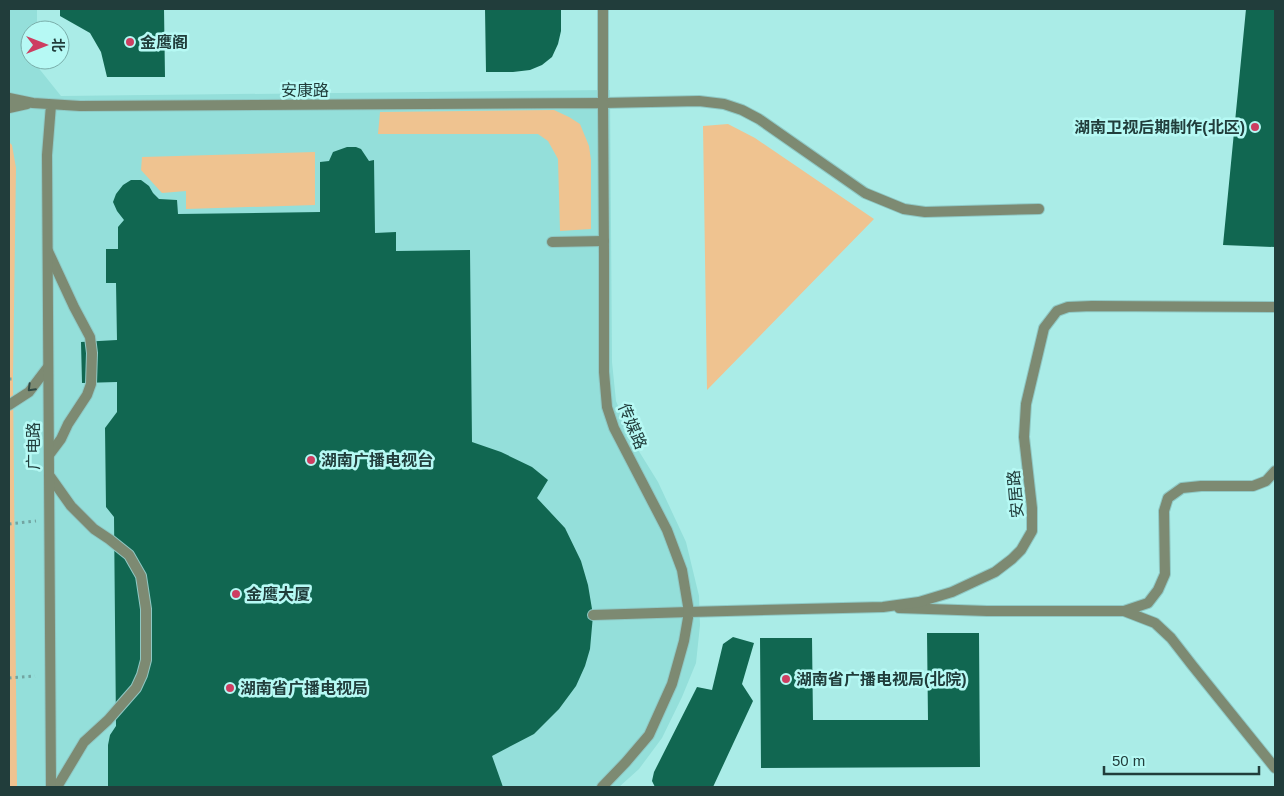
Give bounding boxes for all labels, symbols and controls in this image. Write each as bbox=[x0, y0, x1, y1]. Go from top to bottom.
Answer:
north arrow bbox=[20, 20, 70, 70]
place label: 金鹰阁 bbox=[140, 33, 188, 51]
marker: 金鹰阁 bbox=[124, 36, 136, 48]
text: 北 bbox=[50, 38, 66, 52]
street label: 安康路 bbox=[281, 82, 329, 99]
place label: 湖南卫视后期制作(北区) bbox=[1074, 118, 1245, 136]
marker: 湖南卫视后期制作(北区) bbox=[1249, 121, 1261, 133]
one-way arrow bbox=[28, 383, 37, 392]
street label: 传媒路 bbox=[615, 401, 650, 452]
street label: 广电路 bbox=[25, 422, 42, 470]
place label: 湖南广播电视台 bbox=[321, 452, 433, 469]
marker: 湖南广播电视台 bbox=[305, 454, 317, 466]
street label: 安居路 bbox=[1005, 469, 1026, 519]
place label: 金鹰大厦 bbox=[246, 585, 310, 603]
marker: 金鹰大厦 bbox=[230, 588, 242, 600]
place label: 湖南省广播电视局(北院) bbox=[796, 671, 967, 688]
marker: 湖南省广播电视局(北院) bbox=[780, 673, 792, 685]
place label: 湖南省广播电视局 bbox=[240, 680, 368, 697]
marker: 湖南省广播电视局 bbox=[224, 682, 236, 694]
scale bar bbox=[1104, 744, 1259, 776]
text: 50 m bbox=[1112, 752, 1145, 769]

